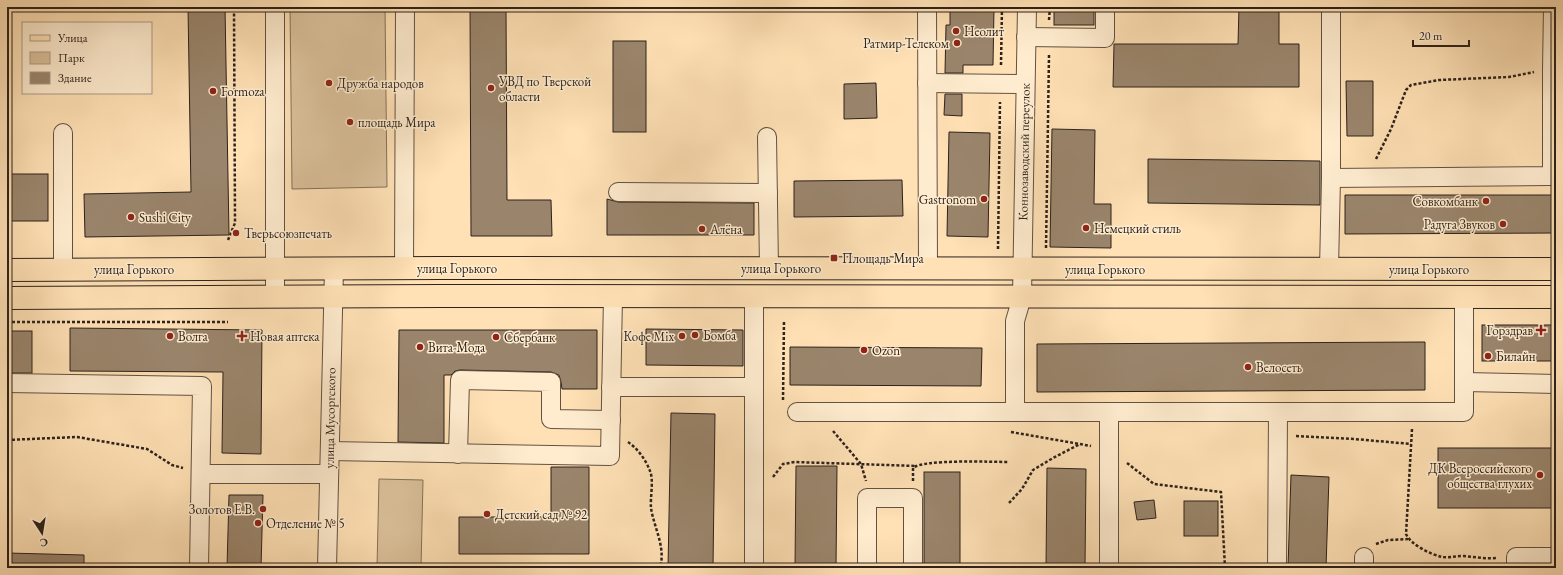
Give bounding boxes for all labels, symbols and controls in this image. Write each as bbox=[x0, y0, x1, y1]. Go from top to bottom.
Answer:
legend bbox=[22, 22, 152, 94]
scale bar bbox=[1413, 22, 1469, 48]
place label: Неолит bbox=[964, 23, 1005, 40]
marker: Неолит bbox=[951, 26, 961, 36]
text: 20 m bbox=[1419, 28, 1443, 44]
text: Улица bbox=[57, 30, 88, 46]
place label: Ратмир-Телеком bbox=[863, 35, 949, 52]
marker: Ратмир-Телеком bbox=[952, 38, 962, 48]
text: Парк bbox=[58, 50, 85, 66]
text: Здание bbox=[58, 70, 92, 86]
place label: УВД по Тверской области bbox=[498, 73, 591, 105]
place label: Дружба народов bbox=[337, 75, 424, 92]
marker: Дружба народов bbox=[324, 78, 334, 88]
street label: Коннозаводский переулок bbox=[1014, 82, 1034, 221]
place label: Formoza bbox=[221, 83, 265, 100]
marker: УВД по Тверской области bbox=[486, 83, 496, 93]
marker: Formoza bbox=[208, 86, 218, 96]
place label: площадь Мира bbox=[358, 114, 436, 131]
marker: площадь Мира bbox=[345, 117, 355, 127]
place label: Gastronom bbox=[919, 191, 976, 208]
place label: Совкомбанк bbox=[1412, 193, 1479, 210]
marker: Gastronom bbox=[979, 194, 989, 204]
marker: Совкомбанк bbox=[1481, 196, 1491, 206]
place label: Sushi City bbox=[139, 209, 191, 226]
marker: Sushi City bbox=[126, 212, 136, 222]
place label: Радуга Звуков bbox=[1424, 216, 1495, 233]
marker: Радуга Звуков bbox=[1498, 219, 1508, 229]
place label: Немецкий стиль bbox=[1094, 220, 1181, 237]
place label: Алёна bbox=[709, 221, 743, 238]
marker: Немецкий стиль bbox=[1081, 223, 1091, 233]
marker: Алёна bbox=[697, 224, 707, 234]
place label: Тверьсоюзпечать bbox=[244, 225, 332, 242]
marker: Тверьсоюзпечать bbox=[231, 228, 241, 238]
place label: Площадь Мира bbox=[842, 250, 924, 267]
marker: Площадь Мира bbox=[829, 253, 839, 263]
street label: улица Горького bbox=[417, 260, 497, 277]
street label: улица Горького bbox=[741, 260, 821, 277]
street label: улица Горького bbox=[94, 261, 174, 278]
street label: улица Горького bbox=[1065, 261, 1145, 278]
street label: улица Горького bbox=[1389, 261, 1469, 278]
place label: Горздрав bbox=[1487, 322, 1533, 339]
marker: Горздрав bbox=[1536, 325, 1546, 335]
place label: Бомба bbox=[703, 327, 737, 344]
place label: Волга bbox=[178, 328, 209, 345]
place label: Новая аптека bbox=[250, 328, 320, 345]
place label: Кофе Mix bbox=[623, 328, 674, 345]
place label: Сбербанк bbox=[504, 329, 556, 346]
marker: Бомба bbox=[690, 330, 700, 340]
marker: Волга bbox=[165, 331, 175, 341]
marker: Новая аптека bbox=[237, 331, 247, 341]
marker: Кофе Mix bbox=[677, 331, 687, 341]
marker: Сбербанк bbox=[491, 332, 501, 342]
place label: Вита-Мода bbox=[428, 339, 486, 356]
marker: Вита-Мода bbox=[415, 342, 425, 352]
place label: Ozon bbox=[872, 342, 900, 359]
marker: Ozon bbox=[859, 345, 869, 355]
place label: Билайн bbox=[1496, 348, 1536, 365]
marker: Билайн bbox=[1483, 351, 1493, 361]
place label: Велосеть bbox=[1256, 359, 1302, 376]
marker: Велосеть bbox=[1243, 362, 1253, 372]
street label: улица Мусоргского bbox=[321, 367, 339, 469]
place label: ДК Всероссийского общества глухих bbox=[1428, 460, 1532, 492]
marker: ДК Всероссийского общества глухих bbox=[1535, 470, 1545, 480]
place label: Золотов Е.В. bbox=[189, 501, 255, 518]
marker: Золотов Е.В. bbox=[258, 504, 268, 514]
place label: Детский сад № 92 bbox=[495, 506, 588, 523]
marker: Детский сад № 92 bbox=[482, 509, 492, 519]
north arrow bbox=[22, 513, 62, 553]
place label: Отделение № 5 bbox=[266, 515, 345, 532]
marker: Отделение № 5 bbox=[253, 518, 263, 528]
text: С bbox=[39, 535, 49, 550]

